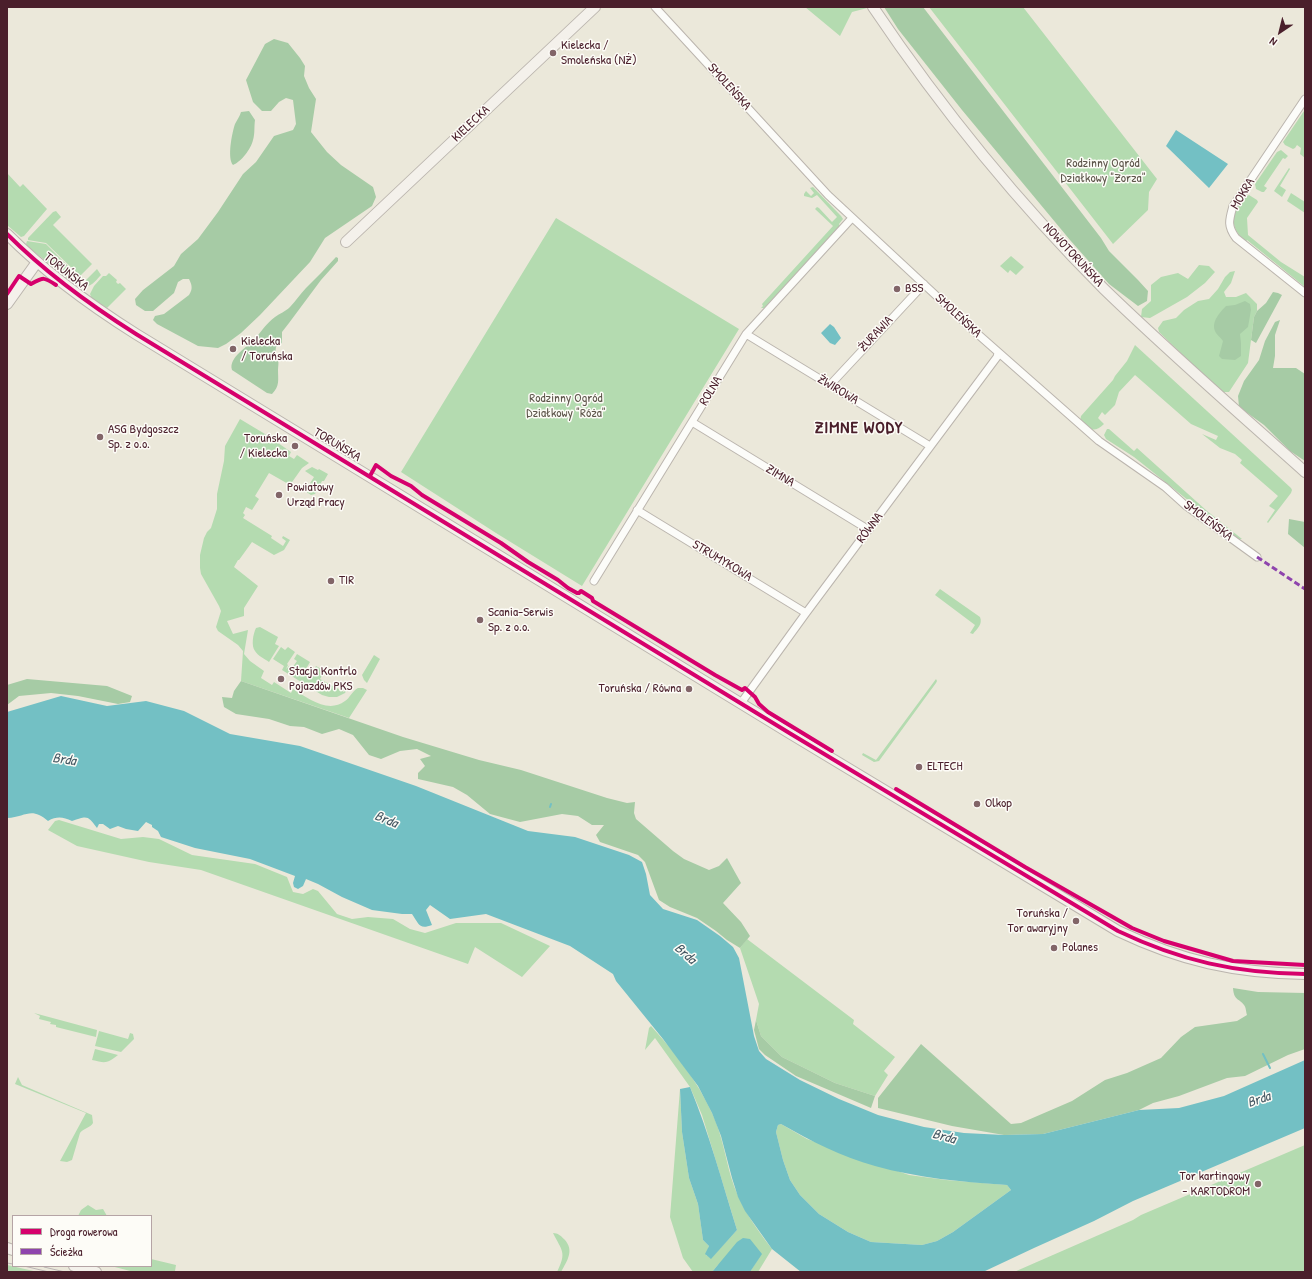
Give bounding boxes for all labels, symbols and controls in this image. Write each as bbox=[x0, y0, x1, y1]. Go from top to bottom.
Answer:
north arrow bbox=[1260, 12, 1300, 52]
text: N bbox=[1267, 34, 1280, 49]
place label: Kielecka / Smoleńska (NŻ) bbox=[561, 38, 637, 69]
marker: Kielecka / Smoleńska (NŻ) bbox=[548, 48, 558, 58]
street label: SMOLEŃSKA bbox=[704, 60, 754, 114]
street label: KIELECKA bbox=[449, 102, 493, 146]
park label: Rodzinny Ogród Działkowy "Zorza" bbox=[1060, 156, 1146, 187]
street label: MOKRA bbox=[1228, 175, 1258, 213]
street label: NOWOTORUŃSKA bbox=[1039, 220, 1107, 290]
street label: TORUŃSKA bbox=[41, 250, 91, 294]
place label: BSS bbox=[905, 281, 924, 297]
marker: BSS bbox=[892, 284, 902, 294]
street label: SMOLEŃSKA bbox=[932, 291, 984, 341]
street label: ŻURAWIA bbox=[855, 313, 897, 355]
place label: Kielecka / Toruńska bbox=[241, 334, 292, 365]
marker: Kielecka / Toruńska bbox=[228, 344, 238, 354]
street label: ŻWIROWA bbox=[815, 372, 861, 408]
street label: ROLNA bbox=[696, 374, 726, 408]
park label: Rodzinny Ogród Działkowy "Róża" bbox=[526, 391, 606, 422]
district label: ZIMNE WODY bbox=[815, 418, 903, 438]
place label: ASG Bydgoszcz Sp. z o.o. bbox=[108, 422, 179, 453]
street label: TORUŃSKA bbox=[311, 425, 363, 465]
place label: Toruńska / Kielecka bbox=[239, 431, 287, 462]
marker: ASG Bydgoszcz Sp. z o.o. bbox=[95, 432, 105, 442]
marker: Toruńska / Kielecka bbox=[290, 441, 300, 451]
street label: ZIMNA bbox=[763, 461, 797, 491]
place label: Powiatowy Urząd Pracy bbox=[287, 480, 345, 511]
marker: Powiatowy Urząd Pracy bbox=[274, 490, 284, 500]
street label: SMOLEŃSKA bbox=[1180, 497, 1236, 545]
street label: RÓWNA bbox=[853, 510, 887, 546]
street label: STRUMYKOWA bbox=[689, 537, 755, 585]
place label: TIR bbox=[339, 573, 354, 589]
marker: TIR bbox=[326, 576, 336, 586]
place label: Scania-Serwis Sp. z o.o. bbox=[488, 605, 553, 636]
marker: Scania-Serwis Sp. z o.o. bbox=[475, 615, 485, 625]
place label: Stacja Kontrlo Pojazdów PKS bbox=[289, 664, 357, 695]
marker: Stacja Kontrlo Pojazdów PKS bbox=[276, 674, 286, 684]
place label: Toruńska / Równa bbox=[598, 681, 681, 697]
marker: Toruńska / Równa bbox=[684, 684, 694, 694]
water label: Brda bbox=[51, 750, 77, 770]
place label: ELTECH bbox=[927, 759, 963, 775]
marker: ELTECH bbox=[914, 762, 924, 772]
place label: Olkop bbox=[985, 796, 1012, 812]
marker: Olkop bbox=[972, 799, 982, 809]
water label: Brda bbox=[372, 808, 400, 832]
place label: Toruńska / Tor awaryjny bbox=[1008, 906, 1068, 937]
marker: Toruńska / Tor awaryjny bbox=[1071, 916, 1081, 926]
water label: Brda bbox=[671, 940, 699, 968]
place label: Polanes bbox=[1062, 940, 1098, 956]
marker: Polanes bbox=[1049, 943, 1059, 953]
water label: Brda bbox=[1245, 1088, 1273, 1112]
water label: Brda bbox=[931, 1126, 957, 1148]
place label: Tor kartingowy - KARTODROM bbox=[1179, 1169, 1250, 1200]
marker: Tor kartingowy - KARTODROM bbox=[1253, 1179, 1263, 1189]
legend bbox=[12, 1215, 152, 1267]
text: Droga rowerowa bbox=[50, 1223, 117, 1240]
text: Ścieżka bbox=[50, 1243, 82, 1260]

